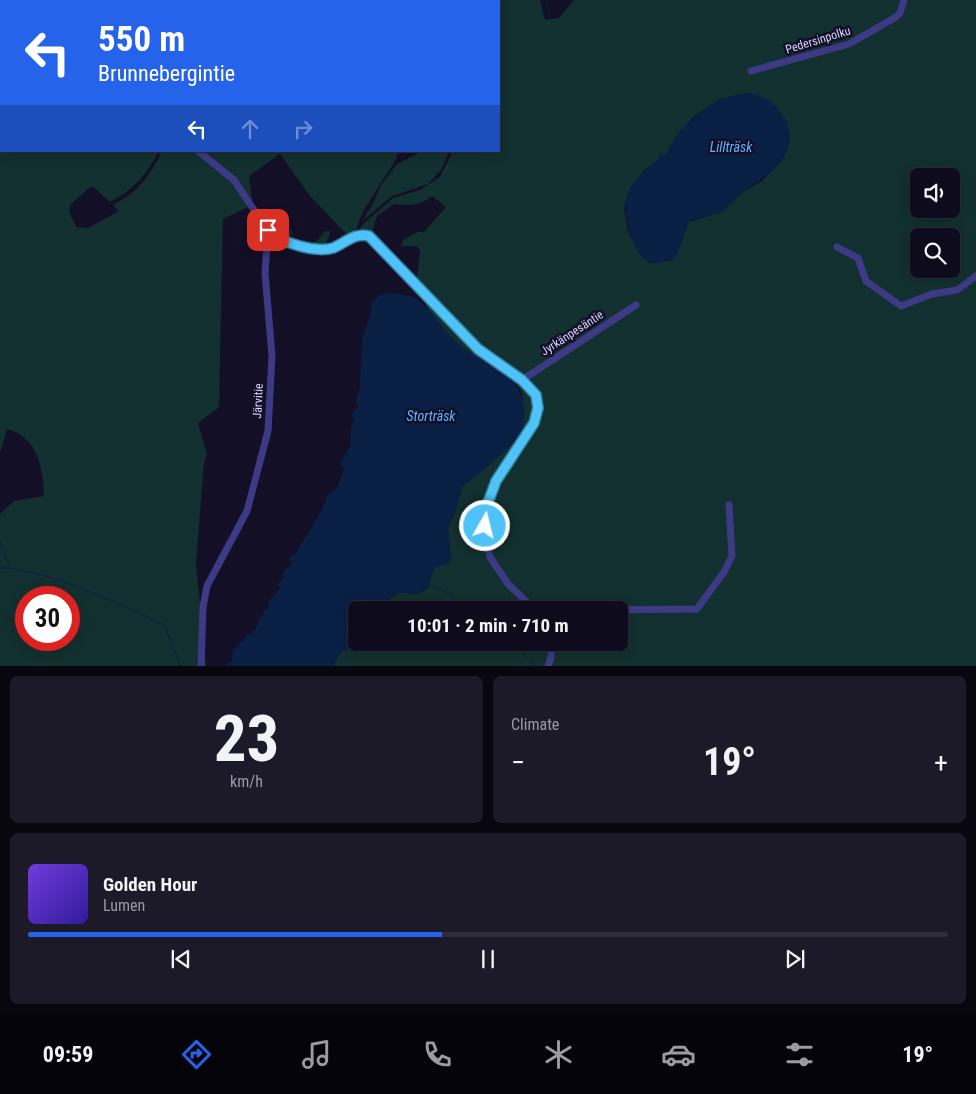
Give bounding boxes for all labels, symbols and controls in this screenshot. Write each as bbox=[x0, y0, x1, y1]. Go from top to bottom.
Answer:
text: 550 m bbox=[98, 19, 185, 60]
icon: left bbox=[15, 20, 80, 85]
street label: Pedersinpolku bbox=[784, 23, 852, 57]
text: Brunnebergintie bbox=[98, 61, 235, 86]
icon: left bbox=[183, 115, 211, 143]
icon: ahead bbox=[236, 115, 264, 143]
icon: right bbox=[289, 115, 317, 143]
water label: Lillträsk bbox=[710, 139, 753, 155]
map controls bbox=[910, 168, 960, 278]
button: sound bbox=[910, 168, 960, 218]
pin bbox=[247, 209, 289, 251]
icon: arrive bbox=[254, 216, 282, 244]
button: search bbox=[910, 228, 960, 278]
street label: Jyrkänpesäntie bbox=[538, 307, 606, 358]
street label: Järvitie bbox=[250, 383, 266, 419]
water label: Storträsk bbox=[407, 408, 456, 424]
position arrow bbox=[458, 499, 510, 551]
speed limit sign: 30 bbox=[15, 586, 80, 651]
text: 10:01 · 2 min · 710 m bbox=[407, 614, 569, 637]
text: 23 bbox=[214, 701, 279, 777]
text: Climate bbox=[511, 715, 559, 734]
text: 19° bbox=[703, 740, 756, 784]
text: − bbox=[511, 746, 525, 779]
text: + bbox=[934, 746, 948, 779]
text: km/h bbox=[230, 772, 263, 791]
text: Golden Hour bbox=[103, 873, 197, 896]
text: Lumen bbox=[103, 896, 145, 915]
icon: previous bbox=[167, 945, 195, 973]
icon: pause bbox=[474, 945, 502, 973]
icon: next bbox=[781, 945, 809, 973]
icon: directions bbox=[179, 1037, 214, 1072]
icon: music bbox=[299, 1037, 334, 1072]
icon: phone bbox=[420, 1037, 455, 1072]
icon: climate bbox=[541, 1037, 576, 1072]
icon: car bbox=[661, 1037, 696, 1072]
icon: filters bbox=[782, 1037, 817, 1072]
text: 09:59 bbox=[43, 1042, 93, 1067]
text: 19° bbox=[902, 1042, 933, 1067]

